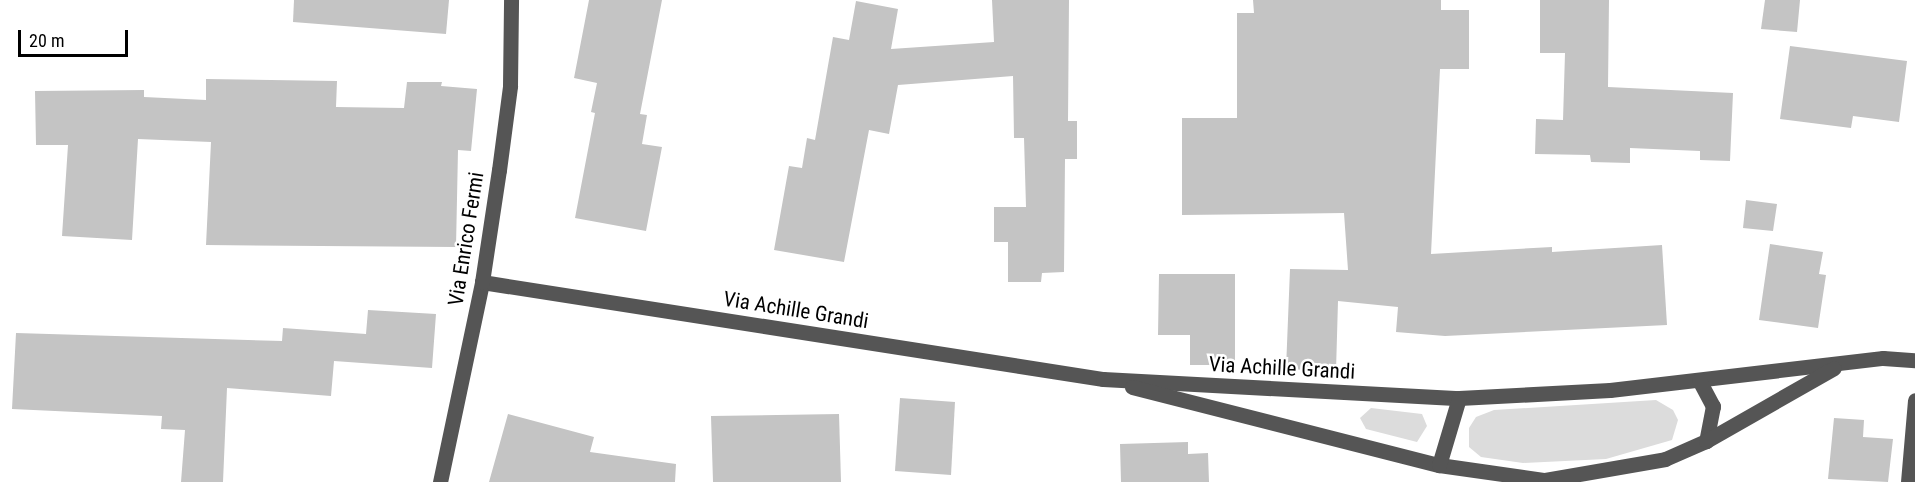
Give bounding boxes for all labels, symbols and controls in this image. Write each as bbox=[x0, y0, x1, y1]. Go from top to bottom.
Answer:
scale bar bbox=[21, 18, 130, 56]
text: 20 m bbox=[29, 30, 64, 51]
street label: Via Enrico Fermi bbox=[443, 170, 489, 308]
street label: Via Achille Grandi bbox=[722, 286, 870, 334]
street label: Via Achille Grandi bbox=[1208, 352, 1356, 384]

